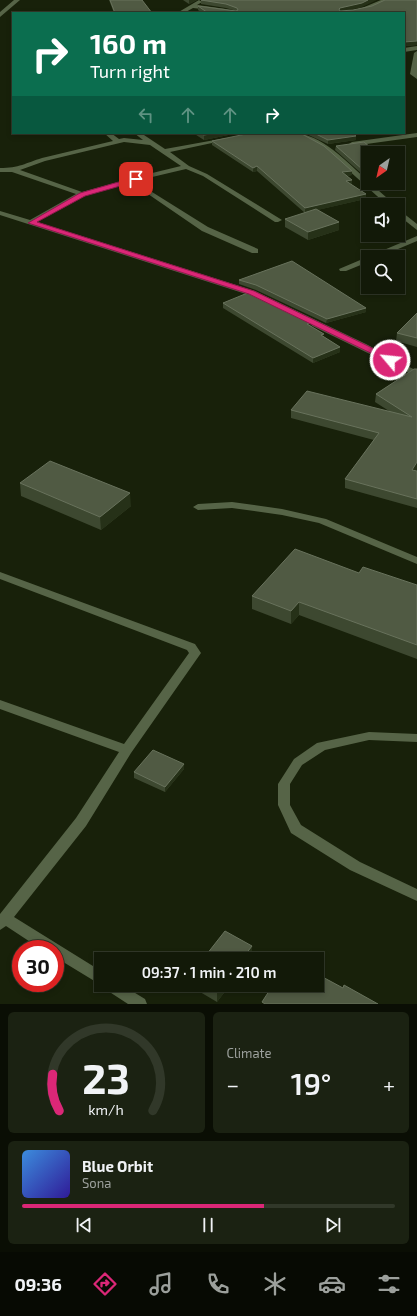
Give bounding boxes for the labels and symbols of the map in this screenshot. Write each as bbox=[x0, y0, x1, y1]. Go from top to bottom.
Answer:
north arrow bbox=[361, 146, 405, 190]
pin bbox=[119, 162, 153, 196]
position arrow bbox=[369, 339, 411, 381]
speed limit sign: 30 bbox=[12, 940, 64, 992]

